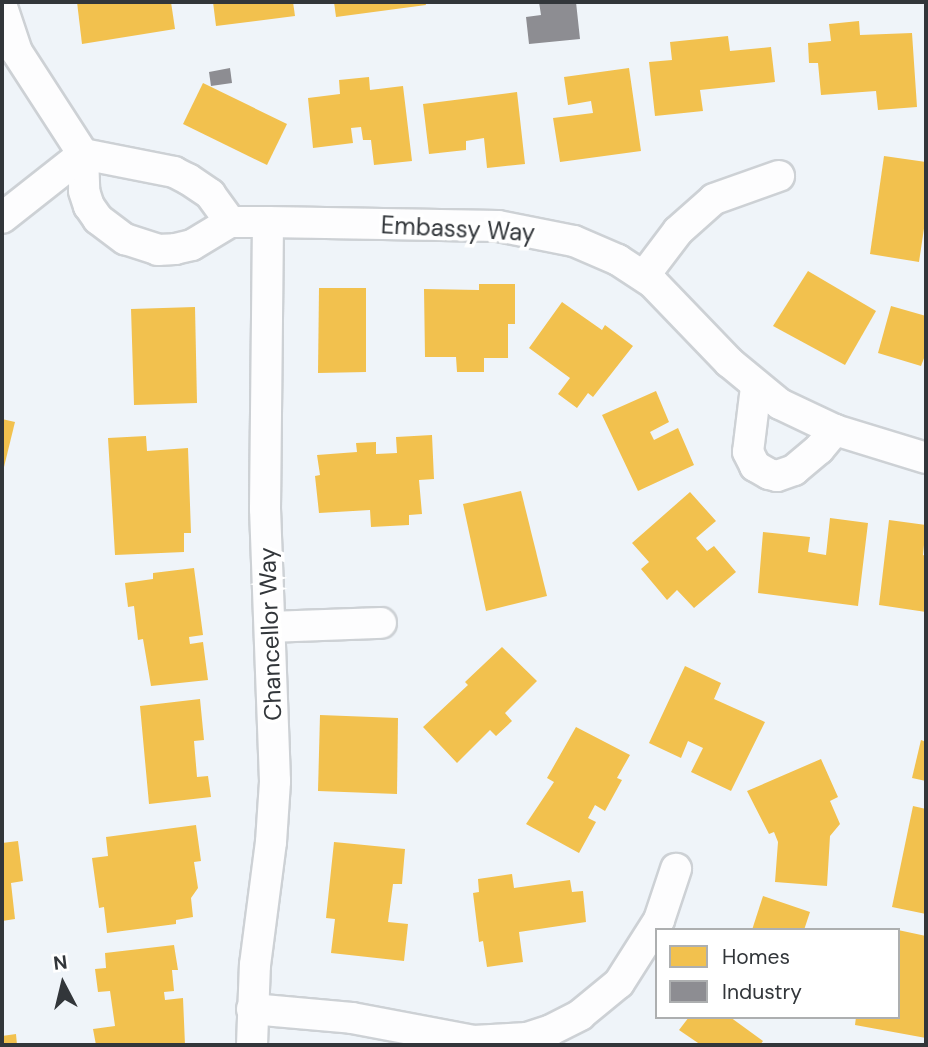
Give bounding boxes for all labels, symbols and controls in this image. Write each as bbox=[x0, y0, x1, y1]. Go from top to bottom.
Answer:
street label: Embassy Way bbox=[380, 211, 536, 247]
street label: Chancellor Way bbox=[253, 547, 287, 721]
legend bbox=[655, 928, 900, 1019]
text: Homes bbox=[722, 943, 790, 971]
north arrow bbox=[28, 949, 98, 1019]
text: N bbox=[52, 949, 69, 976]
text: Industry bbox=[722, 978, 802, 1006]

